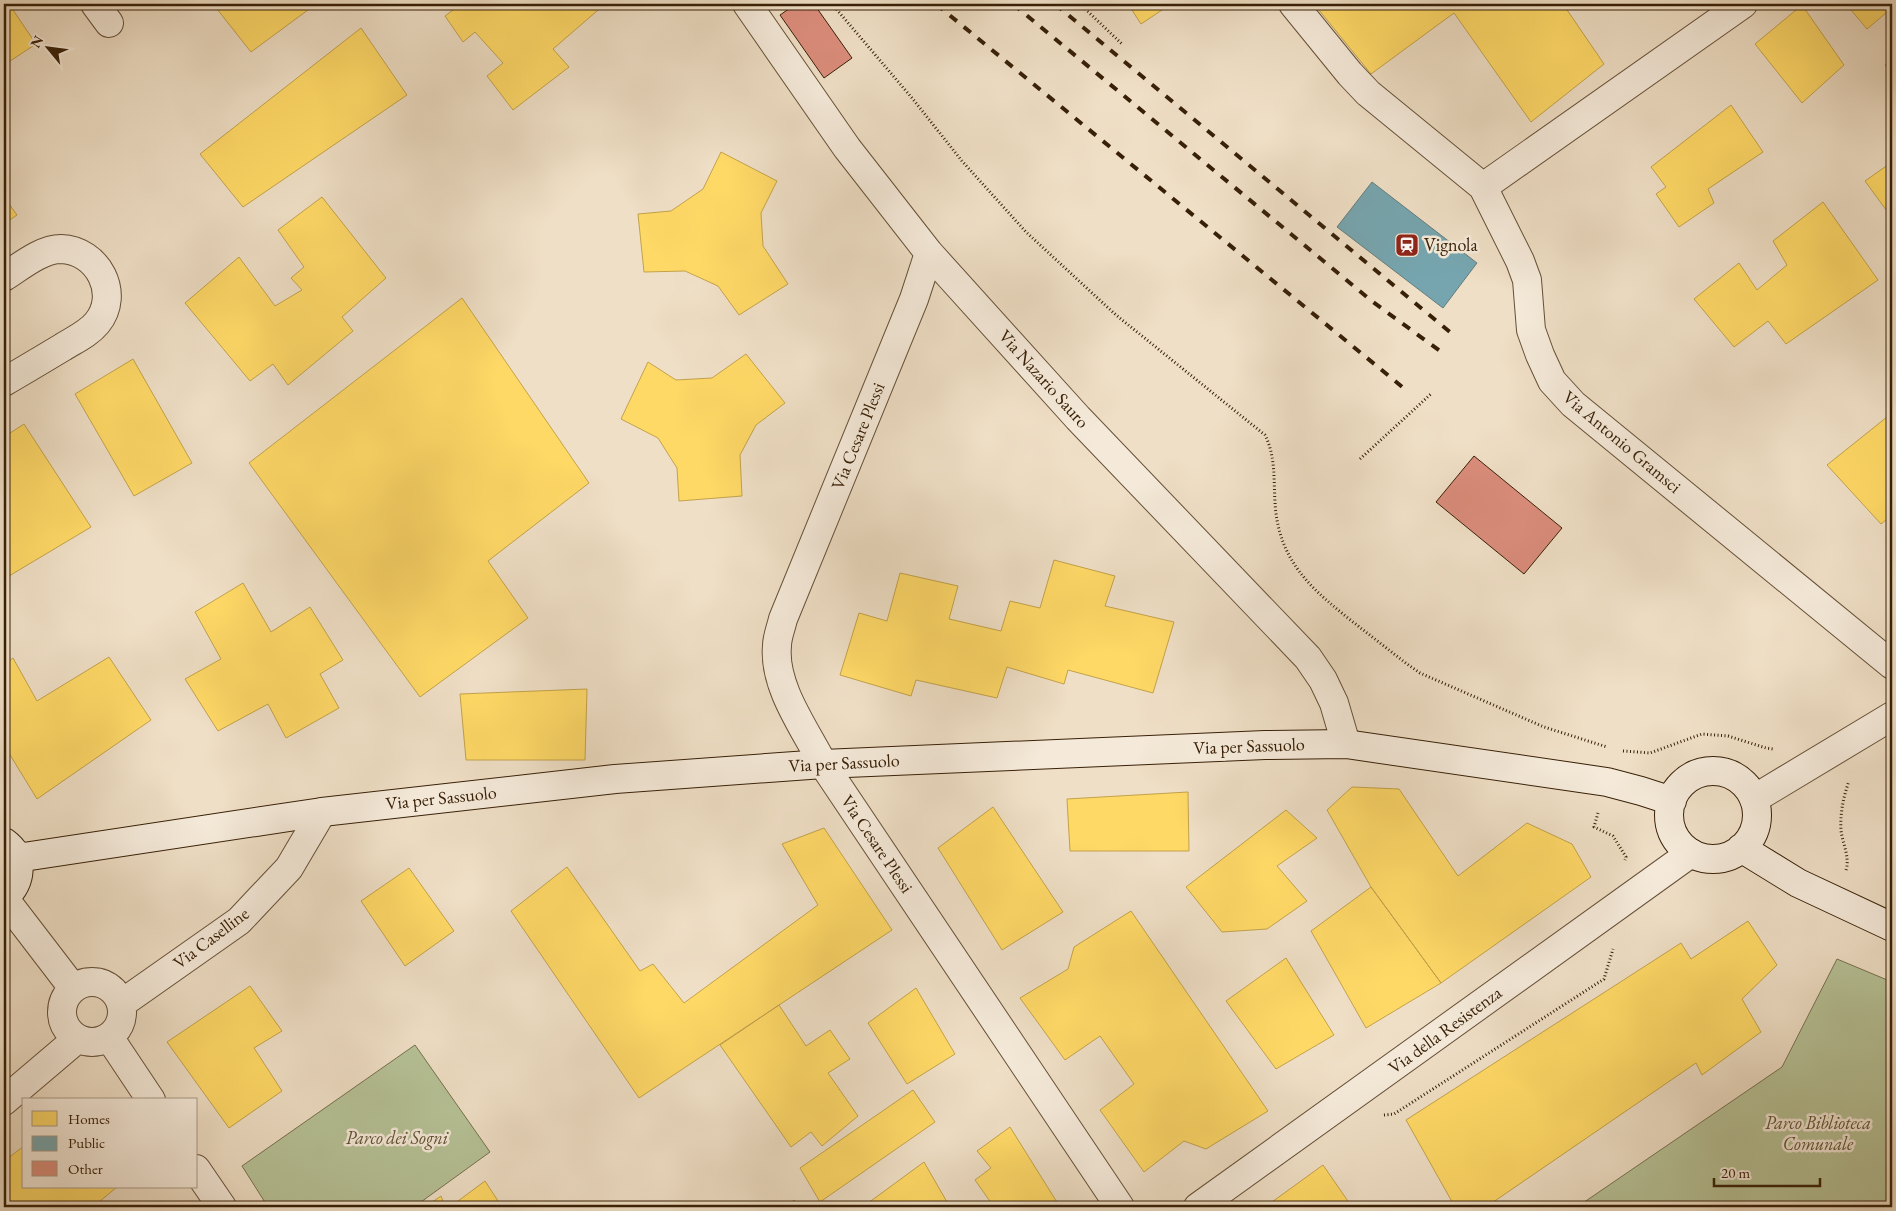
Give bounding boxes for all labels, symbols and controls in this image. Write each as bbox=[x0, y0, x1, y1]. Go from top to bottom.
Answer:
north arrow bbox=[22, 22, 72, 72]
text: N bbox=[26, 32, 48, 51]
station icon: Vignola bbox=[1394, 232, 1420, 258]
place label: Vignola bbox=[1424, 233, 1478, 256]
street label: Via Nazario Sauro bbox=[994, 325, 1095, 433]
street label: Via Cesare Plessi bbox=[826, 378, 890, 493]
street label: Via Antonio Gramsci bbox=[1558, 385, 1687, 498]
street label: Via per Sassuolo bbox=[1193, 732, 1305, 759]
street label: Via per Sassuolo bbox=[788, 748, 900, 777]
street label: Via per Sassuolo bbox=[384, 780, 498, 815]
street label: Via Cesare Plessi bbox=[836, 790, 919, 898]
street label: Via Caselline bbox=[168, 902, 253, 974]
street label: Via della Resistenza bbox=[1384, 980, 1507, 1078]
legend bbox=[22, 1098, 198, 1188]
text: Homes bbox=[68, 1109, 110, 1128]
park label: Parco Biblioteca Comunale bbox=[1765, 1111, 1871, 1155]
park label: Parco dei Sogni bbox=[346, 1126, 449, 1150]
text: Public bbox=[68, 1133, 105, 1152]
scale bar bbox=[1714, 1156, 1820, 1188]
text: Other bbox=[68, 1159, 103, 1178]
text: 20 m bbox=[1721, 1163, 1750, 1182]

